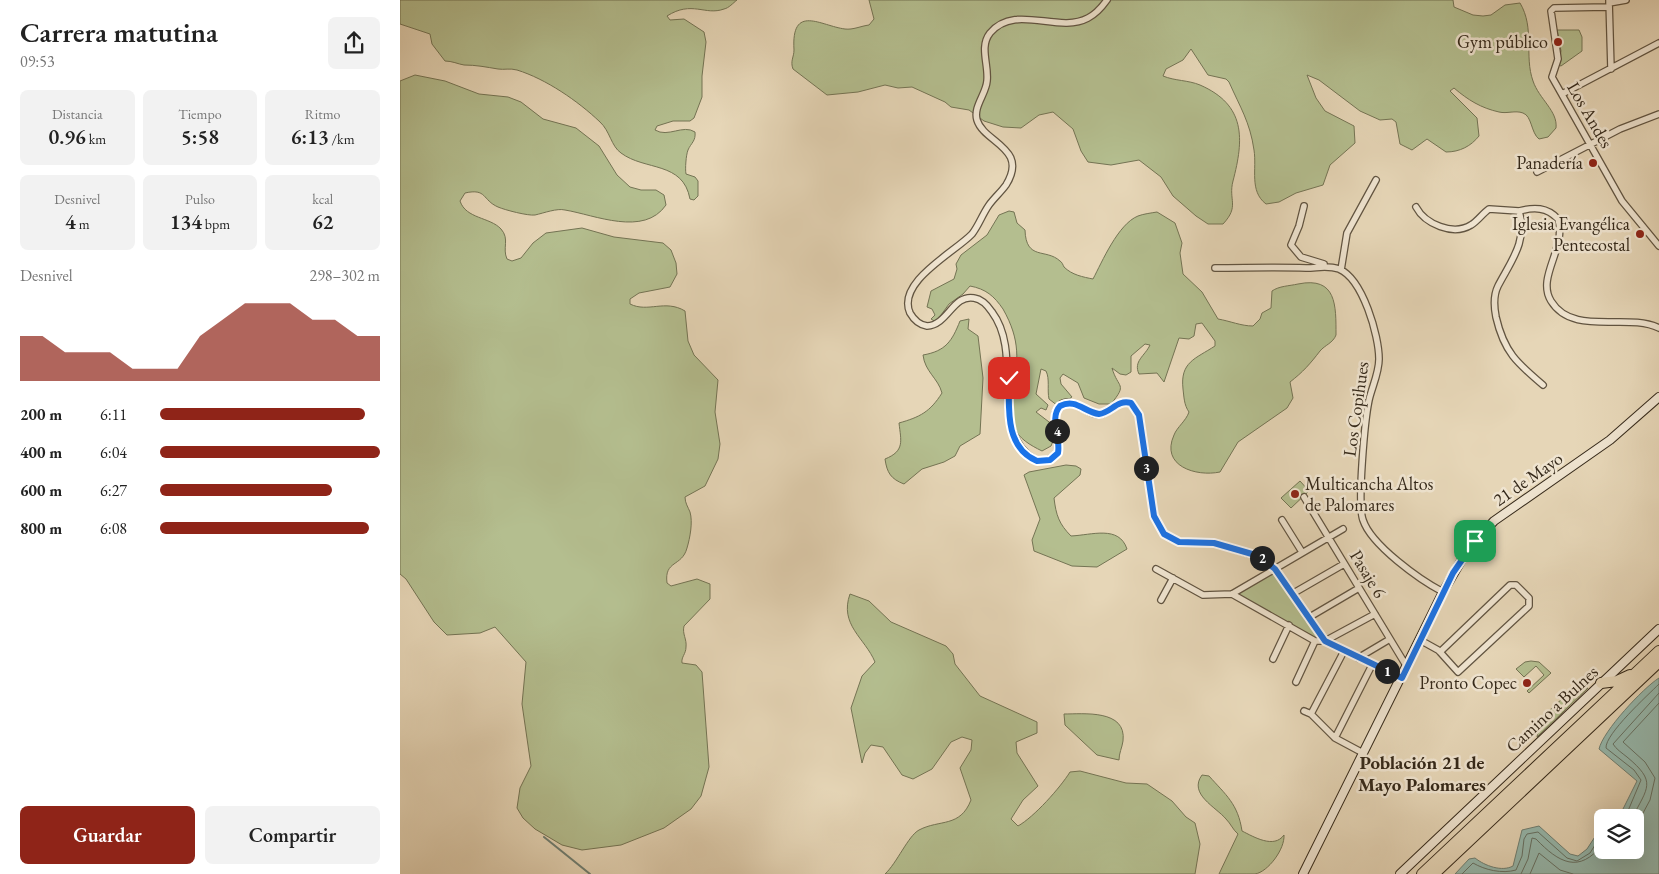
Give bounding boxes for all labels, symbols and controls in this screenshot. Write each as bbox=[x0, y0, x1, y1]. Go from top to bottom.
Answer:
text: Carrera matutina bbox=[20, 14, 218, 50]
button: share bbox=[328, 17, 380, 69]
place label: Gym público bbox=[1457, 30, 1548, 53]
marker: Gym público bbox=[1552, 36, 1564, 48]
text: 09:53 bbox=[20, 51, 55, 72]
street label: Los Andes bbox=[1562, 77, 1619, 152]
text: Distancia bbox=[52, 105, 103, 123]
text: Tiempo bbox=[178, 105, 222, 123]
text: Ritmo bbox=[305, 105, 340, 123]
text: 0.96 bbox=[48, 123, 86, 150]
text: 5:58 bbox=[181, 123, 219, 150]
text: 6:13 bbox=[291, 123, 329, 150]
text: km bbox=[86, 130, 106, 148]
text: /km bbox=[329, 130, 355, 148]
place label: Panadería bbox=[1516, 151, 1584, 174]
marker: Panadería bbox=[1587, 157, 1599, 169]
text: Desnivel bbox=[54, 190, 100, 208]
text: Pulso bbox=[185, 190, 215, 208]
text: kcal bbox=[312, 190, 333, 208]
text: 4 bbox=[65, 208, 76, 235]
text: 134 bbox=[170, 208, 202, 235]
text: 62 bbox=[312, 208, 333, 235]
place label: Iglesia Evangélica Pentecostal bbox=[1512, 212, 1631, 256]
text: m bbox=[76, 215, 90, 233]
text: bpm bbox=[202, 215, 230, 233]
marker: Iglesia Evangélica Pentecostal bbox=[1634, 228, 1646, 240]
text: Desnivel bbox=[20, 265, 73, 286]
text: 298–302 m bbox=[309, 265, 380, 286]
pin bbox=[988, 357, 1030, 399]
street label: Los Copihues bbox=[1337, 360, 1374, 458]
icon: check bbox=[995, 364, 1023, 392]
text: 200 m bbox=[20, 404, 62, 425]
text: 6:11 bbox=[100, 404, 127, 425]
pin: 4 bbox=[1044, 418, 1070, 444]
text: 4 bbox=[1054, 422, 1061, 440]
text: 400 m bbox=[20, 442, 62, 463]
text: 6:04 bbox=[100, 442, 127, 463]
street label: 21 de Mayo bbox=[1488, 446, 1567, 511]
pin: 3 bbox=[1134, 456, 1158, 480]
text: 3 bbox=[1143, 459, 1150, 477]
place label: Multicancha Altos de Palomares bbox=[1305, 472, 1434, 516]
text: 600 m bbox=[20, 480, 62, 501]
text: 6:27 bbox=[100, 480, 127, 501]
marker: Multicancha Altos de Palomares bbox=[1289, 488, 1301, 500]
text: 800 m bbox=[20, 518, 62, 539]
text: 6:08 bbox=[100, 518, 127, 539]
pin bbox=[1454, 520, 1496, 562]
icon: arrive bbox=[1461, 527, 1489, 555]
street label: Pasaje 6 bbox=[1345, 545, 1392, 602]
pin: 2 bbox=[1250, 546, 1274, 570]
text: 2 bbox=[1259, 549, 1266, 567]
pin: 1 bbox=[1374, 658, 1400, 684]
street label: Camino a Bulnes bbox=[1501, 660, 1603, 757]
text: 1 bbox=[1384, 662, 1391, 680]
place label: Pronto Copec bbox=[1419, 671, 1517, 694]
marker: Pronto Copec bbox=[1521, 677, 1533, 689]
district label: Población 21 de Mayo Palomares bbox=[1358, 750, 1486, 797]
button: Guardar bbox=[20, 806, 195, 864]
button: Compartir bbox=[205, 806, 380, 864]
map controls bbox=[1594, 809, 1644, 859]
button: layers bbox=[1594, 809, 1644, 859]

